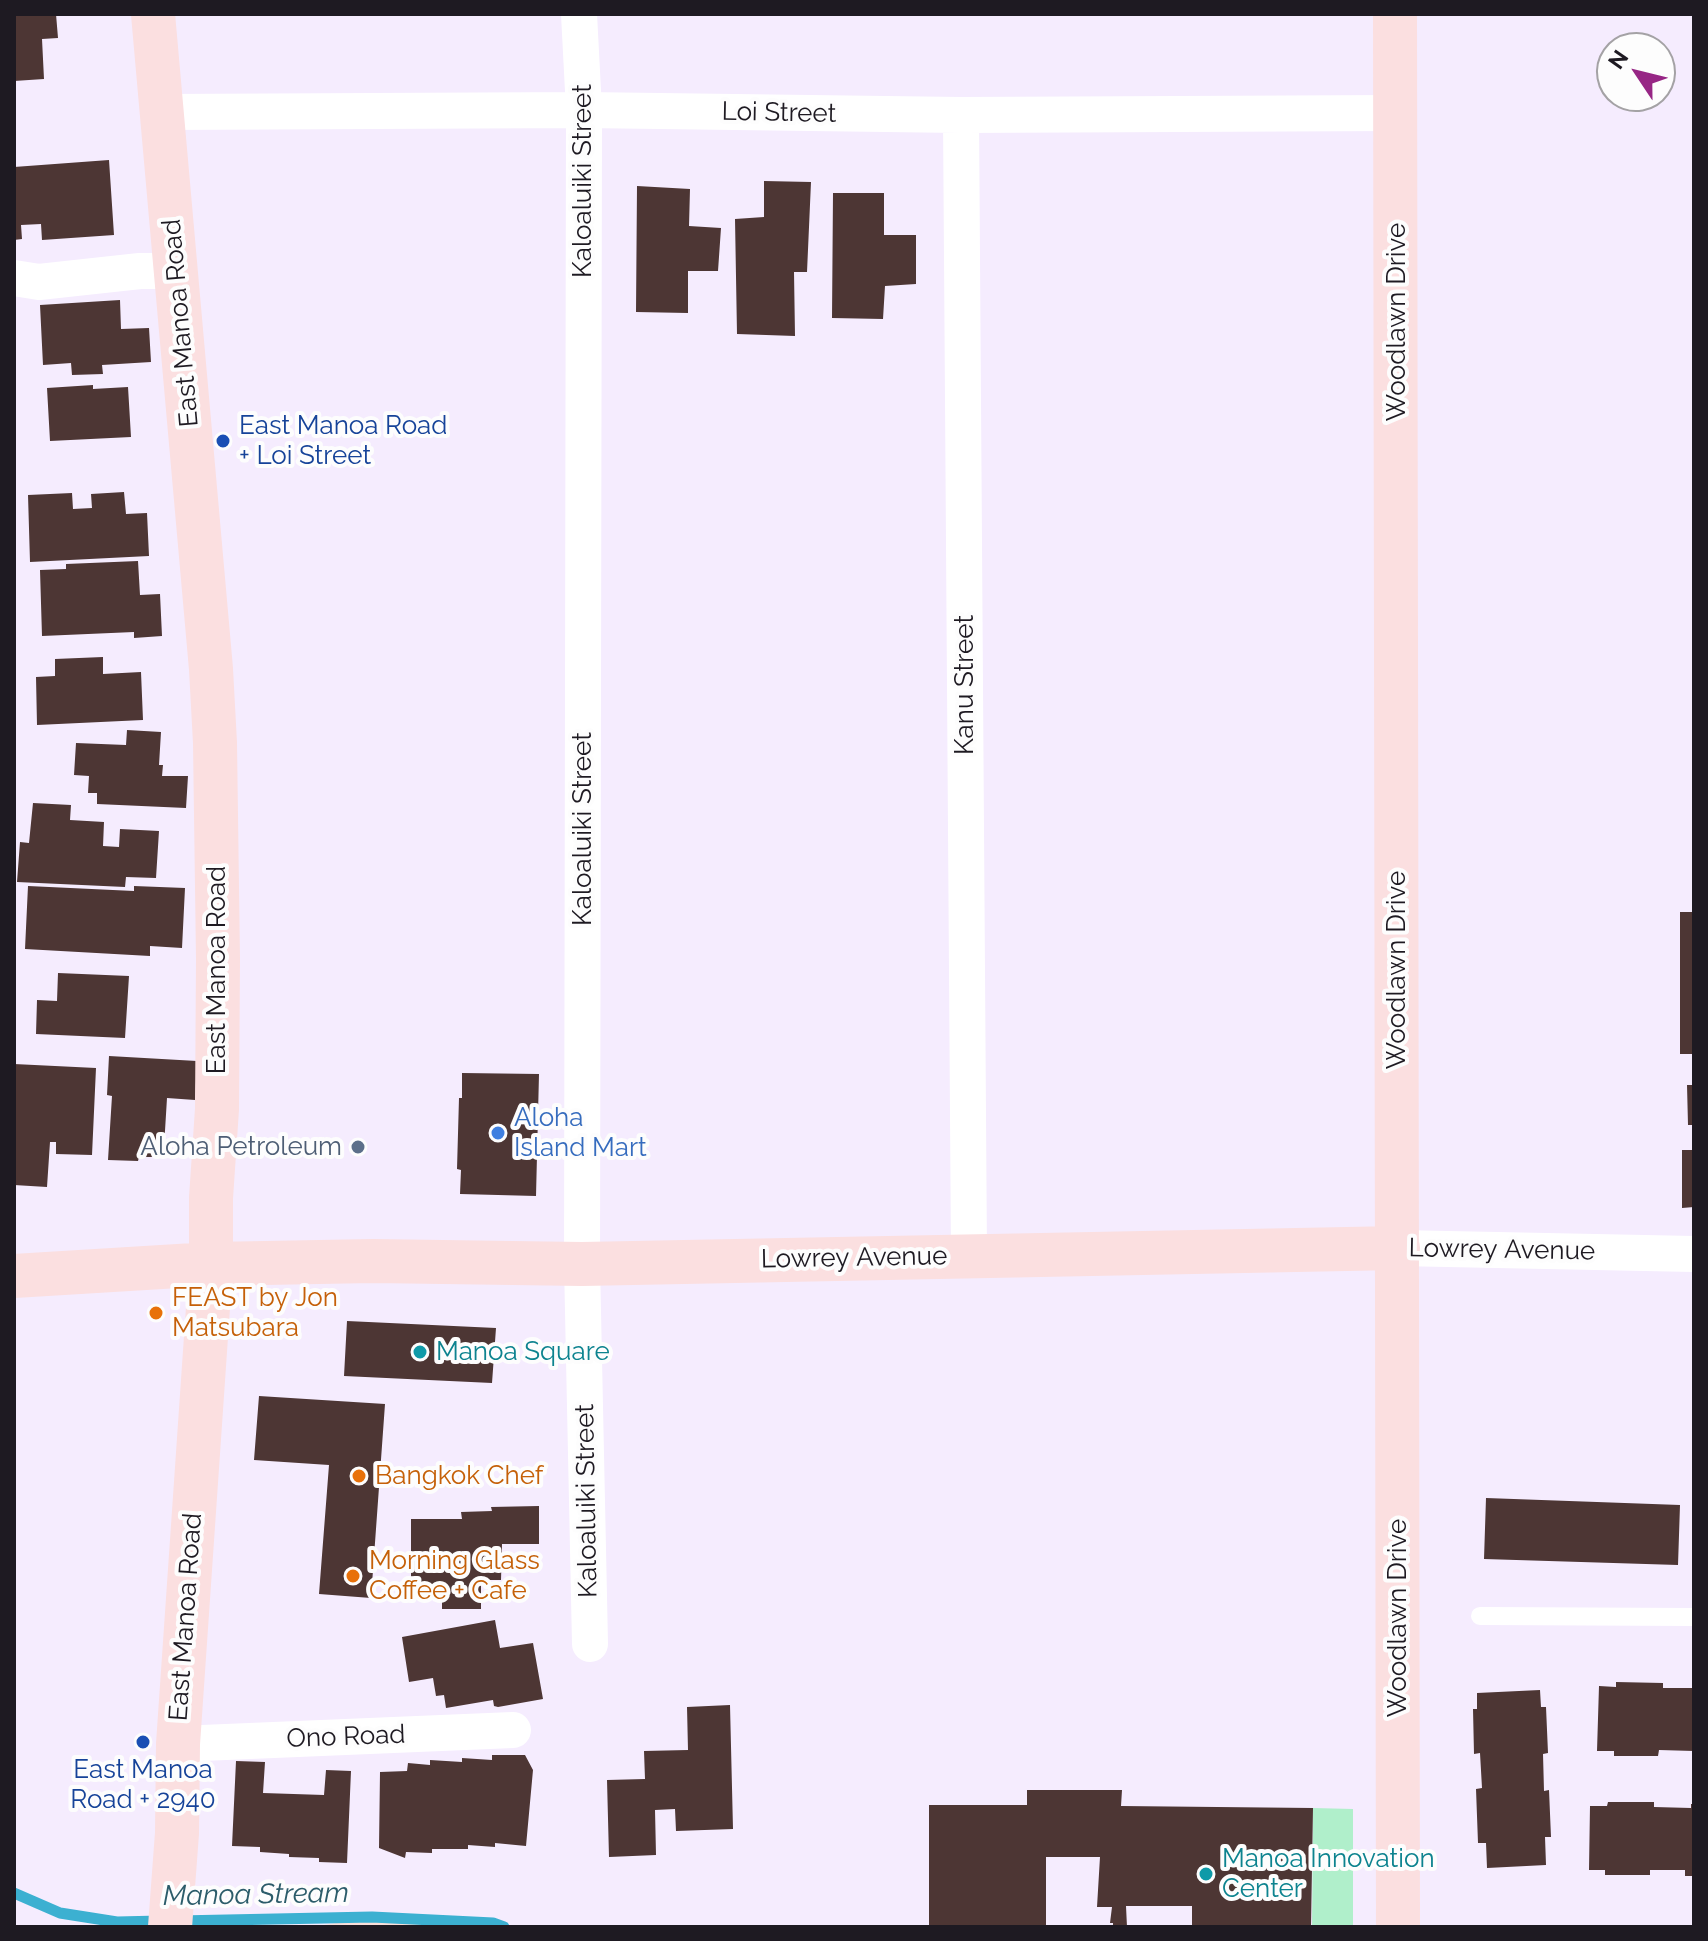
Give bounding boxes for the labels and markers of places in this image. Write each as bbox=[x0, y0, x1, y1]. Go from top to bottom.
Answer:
place label: East Manoa Road + Loi Street bbox=[239, 410, 447, 472]
marker: East Manoa Road + Loi Street bbox=[214, 432, 232, 450]
place label: Aloha Island Mart bbox=[514, 1102, 647, 1164]
marker: Aloha Island Mart bbox=[489, 1124, 507, 1142]
place label: Aloha Petroleum bbox=[140, 1131, 342, 1163]
marker: Aloha Petroleum bbox=[349, 1138, 367, 1156]
place label: FEAST by Jon Matsubara bbox=[172, 1282, 338, 1344]
marker: FEAST by Jon Matsubara bbox=[147, 1304, 165, 1322]
place label: Manoa Square bbox=[436, 1336, 610, 1368]
marker: Manoa Square bbox=[411, 1343, 429, 1361]
place label: Bangkok Chef bbox=[375, 1460, 543, 1492]
marker: Bangkok Chef bbox=[350, 1467, 368, 1485]
place label: Morning Glass Coffee + Cafe bbox=[369, 1545, 540, 1606]
marker: Morning Glass Coffee + Cafe bbox=[344, 1567, 362, 1585]
marker: East Manoa Road + 2940 bbox=[134, 1733, 152, 1751]
place label: East Manoa Road + 2940 bbox=[70, 1754, 216, 1816]
place label: Manoa Innovation Center bbox=[1222, 1843, 1435, 1904]
marker: Manoa Innovation Center bbox=[1197, 1865, 1215, 1883]

